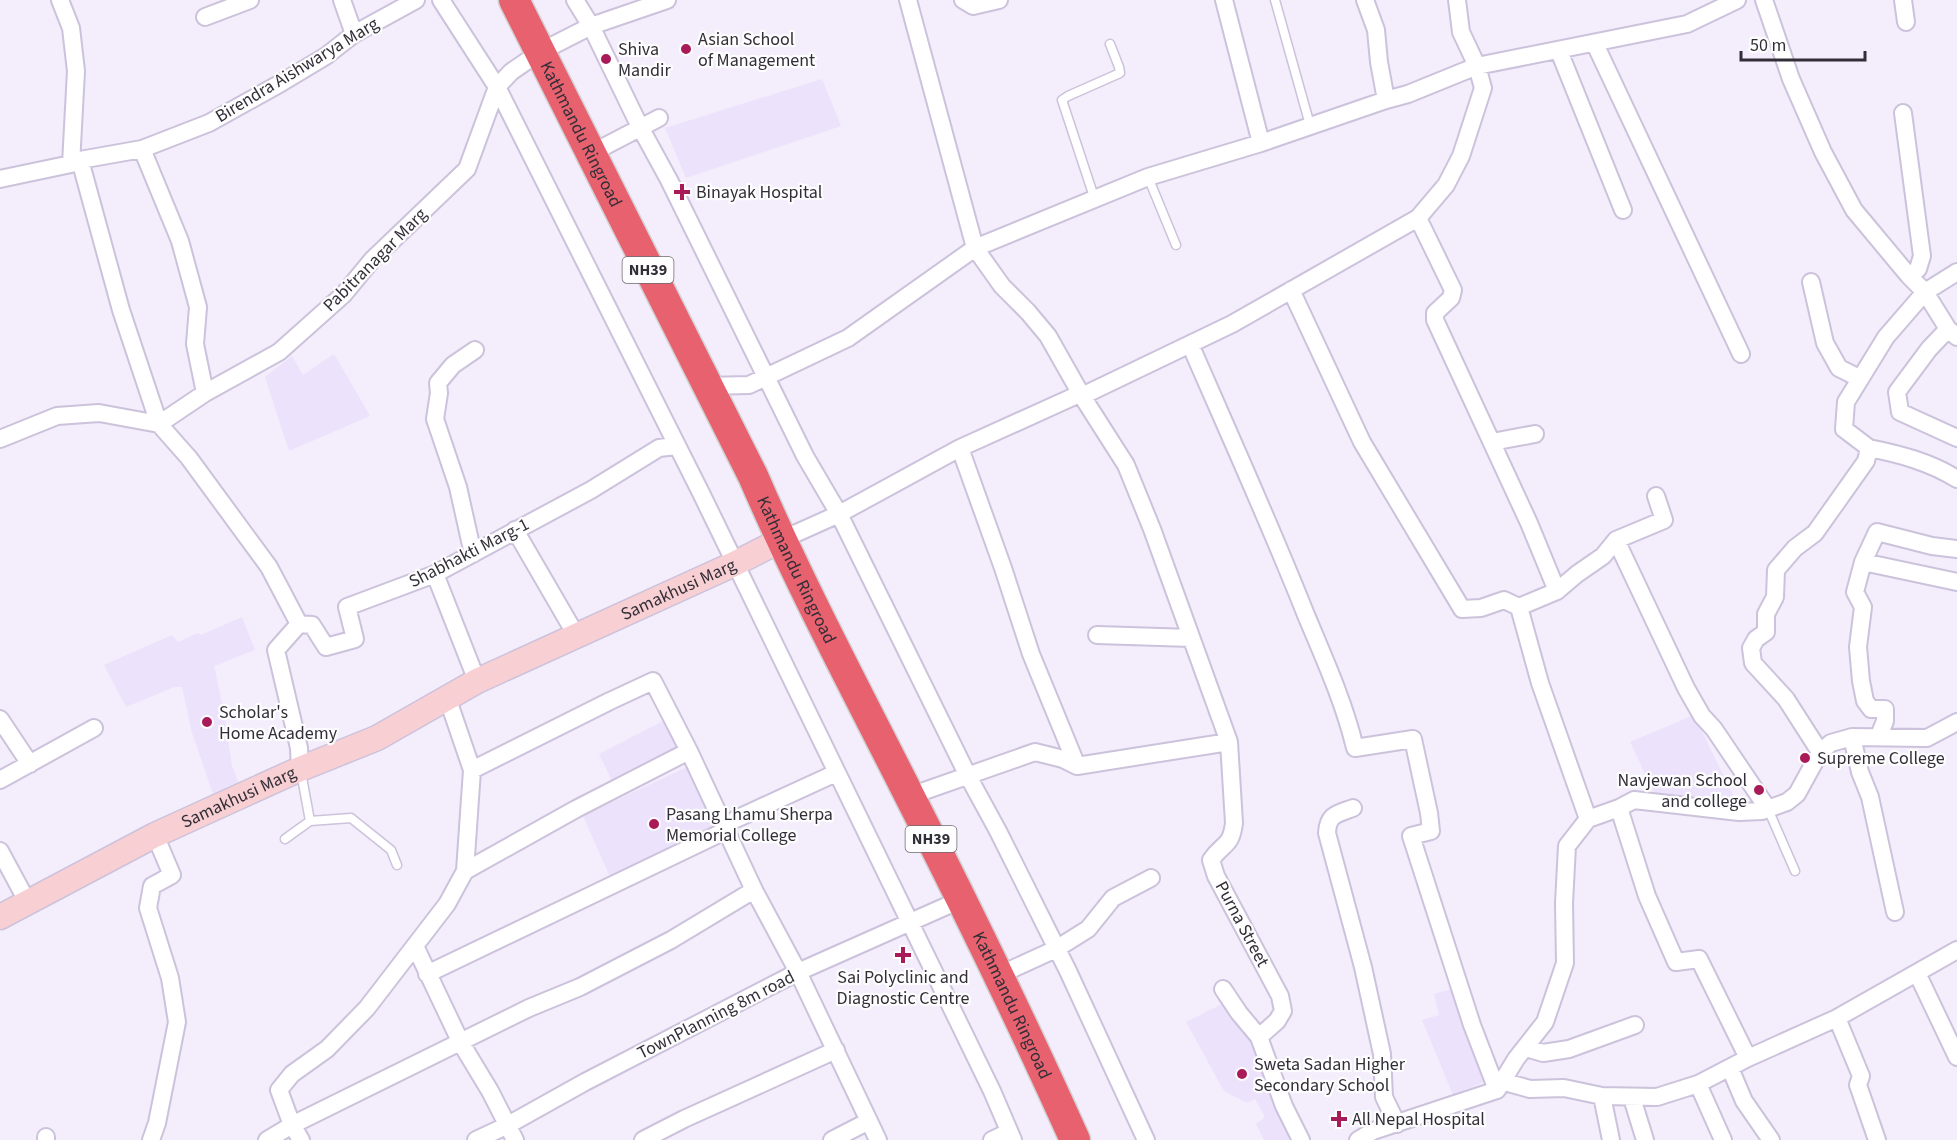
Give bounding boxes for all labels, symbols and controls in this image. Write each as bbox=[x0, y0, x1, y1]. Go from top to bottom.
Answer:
street label: Birendra Aishwarya Marg bbox=[211, 11, 383, 129]
scale bar bbox=[1741, 24, 1866, 62]
place label: Asian School of Management bbox=[698, 27, 815, 73]
text: 50 m bbox=[1750, 33, 1786, 58]
place label: Shiva Mandir bbox=[618, 37, 671, 83]
marker: Asian School of Management bbox=[679, 42, 693, 56]
marker: Shiva Mandir bbox=[599, 52, 613, 66]
street label: Kathmandu Ringroad bbox=[534, 57, 629, 211]
place label: Binayak Hospital bbox=[696, 180, 822, 205]
marker: Binayak Hospital bbox=[673, 183, 691, 201]
street label: Pabitranagar Marg bbox=[317, 202, 433, 318]
road number: NH39 bbox=[622, 257, 674, 283]
street label: Kathmandu Ringroad bbox=[751, 492, 843, 648]
street label: Shabhakti Marg-1 bbox=[405, 512, 533, 594]
street label: Samakhusi Marg bbox=[617, 552, 740, 626]
place label: Scholar's Home Academy bbox=[219, 700, 338, 746]
marker: Scholar's Home Academy bbox=[200, 715, 214, 729]
place label: Supreme College bbox=[1817, 746, 1945, 771]
marker: Supreme College bbox=[1798, 751, 1812, 765]
street label: Samakhusi Marg bbox=[177, 760, 300, 834]
place label: Navjewan School and college bbox=[1618, 768, 1747, 814]
marker: Navjewan School and college bbox=[1752, 783, 1766, 797]
place label: Pasang Lhamu Sherpa Memorial College bbox=[666, 802, 833, 848]
marker: Pasang Lhamu Sherpa Memorial College bbox=[647, 817, 661, 831]
road number: NH39 bbox=[906, 826, 956, 852]
street label: Purna Street bbox=[1209, 877, 1275, 971]
street label: Kathmandu Ringroad bbox=[966, 927, 1058, 1083]
marker: Sai Polyclinic and Diagnostic Centre bbox=[894, 946, 912, 964]
street label: TownPlanning 8m road bbox=[633, 964, 799, 1066]
place label: Sai Polyclinic and Diagnostic Centre bbox=[837, 965, 969, 1011]
place label: Sweta Sadan Higher Secondary School bbox=[1254, 1052, 1406, 1098]
marker: Sweta Sadan Higher Secondary School bbox=[1235, 1067, 1249, 1081]
place label: All Nepal Hospital bbox=[1352, 1107, 1485, 1132]
marker: All Nepal Hospital bbox=[1330, 1110, 1348, 1128]

